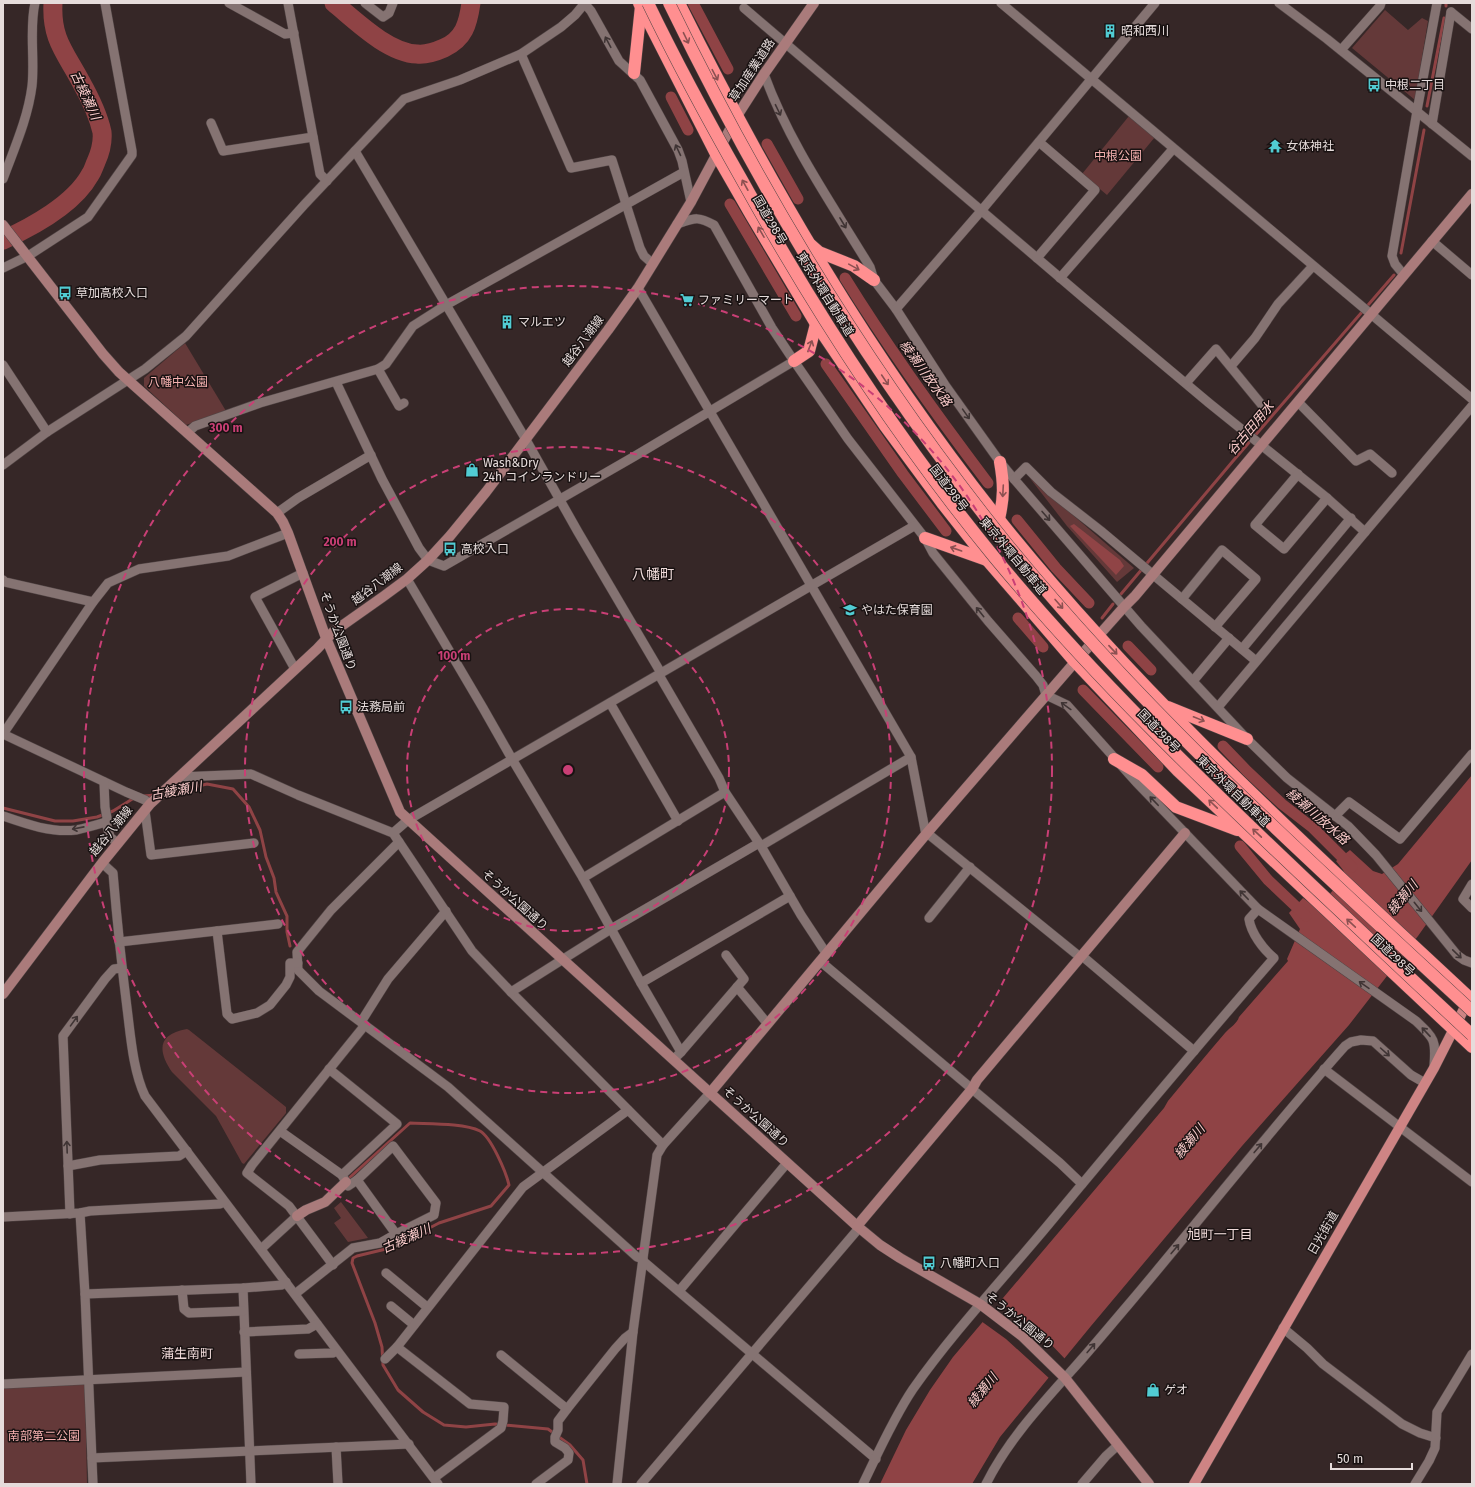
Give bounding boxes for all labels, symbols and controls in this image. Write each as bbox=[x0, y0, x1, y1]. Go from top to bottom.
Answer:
building icon: 昭和西川 bbox=[1102, 23, 1118, 39]
place label: 昭和西川 bbox=[1121, 24, 1169, 38]
one-way arrow bbox=[683, 32, 690, 44]
one-way arrow bbox=[604, 36, 611, 48]
street label: 草加産業道路 bbox=[727, 36, 777, 104]
water label: 古綾瀬川 bbox=[68, 68, 104, 124]
one-way arrow bbox=[712, 69, 720, 81]
bus stop icon: 中根二丁目 bbox=[1366, 77, 1382, 93]
place label: 中根二丁目 bbox=[1385, 78, 1445, 92]
one-way arrow bbox=[775, 104, 782, 116]
temple icon: 女体神社 bbox=[1267, 138, 1283, 154]
place label: 女体神社 bbox=[1286, 139, 1334, 153]
one-way arrow bbox=[674, 145, 681, 157]
park label: 中根公園 bbox=[1094, 149, 1142, 163]
one-way arrow bbox=[740, 179, 748, 191]
street label: 国道298号 bbox=[750, 193, 790, 247]
one-way arrow bbox=[839, 217, 847, 228]
one-way arrow bbox=[756, 226, 764, 238]
street label: 東京外環自動車道 bbox=[794, 250, 856, 338]
one-way arrow bbox=[848, 263, 860, 271]
bus stop icon: 草加高校入口 bbox=[57, 285, 73, 301]
place label: 草加高校入口 bbox=[76, 286, 148, 300]
supermarket icon: ファミリーマート bbox=[679, 292, 695, 308]
place label: ファミリーマート bbox=[698, 293, 794, 307]
street label: 越谷八潮線 bbox=[559, 313, 607, 369]
building icon: マルエツ bbox=[499, 314, 515, 330]
place label: マルエツ bbox=[518, 315, 566, 329]
water label: 綾瀬川放水路 bbox=[897, 337, 955, 410]
one-way arrow bbox=[806, 340, 814, 352]
one-way arrow bbox=[881, 374, 889, 385]
park label: 八幡中公園 bbox=[148, 375, 208, 389]
water label: 谷古田用水 bbox=[1224, 397, 1278, 458]
one-way arrow bbox=[962, 408, 970, 419]
text: 300 m bbox=[208, 421, 243, 435]
place label: Wash&Dry 24h コインランドリー bbox=[483, 456, 601, 484]
shop icon: Wash&Dry 24h コインランドリー bbox=[464, 462, 480, 478]
street label: 国道298号 bbox=[927, 462, 971, 514]
one-way arrow bbox=[1000, 484, 1007, 497]
one-way arrow bbox=[1041, 511, 1050, 522]
street label: 東京外環自動車道 bbox=[977, 515, 1049, 597]
text: 200 m bbox=[323, 535, 357, 549]
bus stop icon: 高校入口 bbox=[442, 541, 458, 557]
place label: 高校入口 bbox=[461, 542, 509, 556]
one-way arrow bbox=[949, 545, 962, 552]
street label: 越谷八潮線 bbox=[349, 560, 405, 608]
district label: 八幡町 bbox=[632, 566, 674, 583]
street label: そうか公園通り bbox=[317, 589, 359, 673]
one-way arrow bbox=[1054, 599, 1064, 609]
school or university icon: やはた保育園 bbox=[842, 602, 858, 618]
place label: やはた保育園 bbox=[861, 603, 933, 617]
one-way arrow bbox=[976, 606, 985, 617]
one-way arrow bbox=[1108, 645, 1118, 655]
text: 100 m bbox=[438, 649, 470, 663]
bus stop icon: 法務局前 bbox=[338, 699, 354, 715]
place label: 法務局前 bbox=[357, 700, 405, 714]
one-way arrow bbox=[1060, 702, 1071, 710]
street label: 国道298号 bbox=[1135, 706, 1183, 756]
one-way arrow bbox=[1193, 716, 1205, 724]
street label: 東京外環自動車道 bbox=[1194, 753, 1272, 829]
centre of rings bbox=[561, 763, 575, 777]
water label: 古綾瀬川 bbox=[149, 778, 205, 802]
water label: 綾瀬川放水路 bbox=[1283, 785, 1353, 848]
one-way arrow bbox=[1149, 796, 1159, 806]
one-way arrow bbox=[1208, 800, 1218, 809]
street label: 越谷八潮線 bbox=[87, 803, 135, 859]
one-way arrow bbox=[72, 825, 85, 833]
one-way arrow bbox=[1252, 829, 1262, 838]
street label: そうか公園通り bbox=[479, 867, 551, 933]
water label: 綾瀬川 bbox=[1384, 876, 1422, 917]
one-way arrow bbox=[1239, 890, 1249, 900]
one-way arrow bbox=[1413, 902, 1422, 913]
one-way arrow bbox=[1346, 918, 1357, 927]
street label: 国道298号 bbox=[1368, 931, 1418, 979]
one-way arrow bbox=[1452, 949, 1462, 959]
one-way arrow bbox=[1359, 981, 1370, 989]
one-way arrow bbox=[70, 1016, 78, 1027]
one-way arrow bbox=[1422, 1027, 1431, 1037]
one-way arrow bbox=[1380, 1048, 1391, 1057]
street label: そうか公園通り bbox=[720, 1084, 792, 1150]
water label: 綾瀬川 bbox=[1171, 1120, 1209, 1161]
one-way arrow bbox=[64, 1141, 71, 1154]
one-way arrow bbox=[1253, 1143, 1262, 1154]
street label: 日光街道 bbox=[1305, 1209, 1341, 1257]
water label: 古綾瀬川 bbox=[379, 1220, 435, 1256]
district label: 旭町一丁目 bbox=[1187, 1227, 1253, 1242]
one-way arrow bbox=[1170, 1243, 1179, 1254]
bus stop icon: 八幡町入口 bbox=[921, 1255, 937, 1271]
place label: 八幡町入口 bbox=[940, 1256, 1000, 1270]
street label: そうか公園通り bbox=[983, 1289, 1057, 1353]
one-way arrow bbox=[1087, 1343, 1096, 1354]
district label: 蒲生南町 bbox=[161, 1346, 213, 1361]
water label: 綾瀬川 bbox=[964, 1369, 1002, 1410]
shop icon: ゲオ bbox=[1145, 1382, 1161, 1398]
place label: ゲオ bbox=[1164, 1383, 1188, 1397]
park label: 南部第二公園 bbox=[8, 1429, 80, 1443]
scale bar bbox=[1331, 1445, 1412, 1471]
text: 50 m bbox=[1337, 1452, 1363, 1466]

